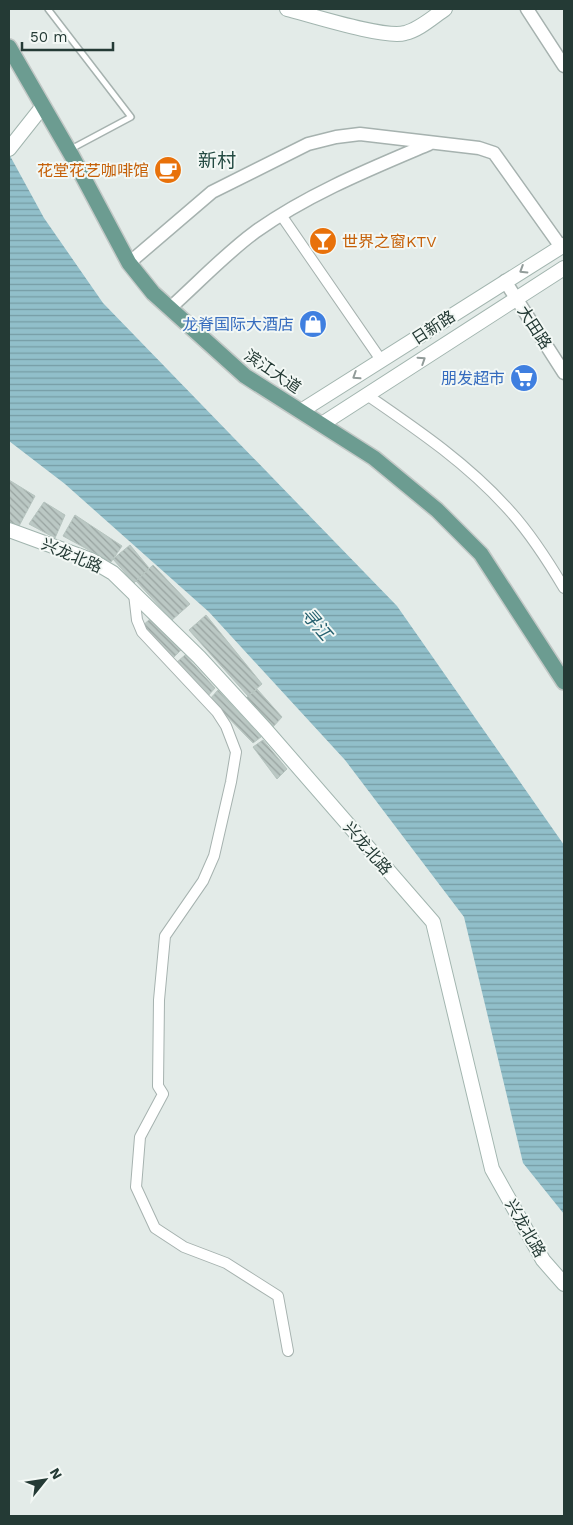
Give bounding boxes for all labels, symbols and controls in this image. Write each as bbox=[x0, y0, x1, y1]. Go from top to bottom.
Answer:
scale bar bbox=[22, 20, 114, 52]
text: 50 m bbox=[30, 28, 67, 46]
district label: 新村 bbox=[198, 149, 236, 172]
cafe icon: 花堂花艺咖啡馆 bbox=[153, 155, 183, 185]
place label: 花堂花艺咖啡馆 bbox=[37, 161, 149, 180]
bar icon: 世界之窗KTV bbox=[308, 226, 338, 256]
place label: 世界之窗KTV bbox=[342, 232, 437, 251]
one-way arrow bbox=[519, 264, 528, 274]
street label: 大田路 bbox=[514, 302, 556, 353]
street label: 日新路 bbox=[408, 306, 459, 348]
shop icon: 龙脊国际大酒店 bbox=[298, 309, 328, 339]
place label: 龙脊国际大酒店 bbox=[182, 315, 294, 334]
street label: 滨江大道 bbox=[241, 346, 305, 397]
one-way arrow bbox=[416, 357, 425, 366]
supermarket icon: 朋发超市 bbox=[509, 363, 539, 393]
place label: 朋发超市 bbox=[441, 369, 505, 388]
one-way arrow bbox=[353, 370, 362, 380]
street label: 兴龙北路 bbox=[39, 534, 105, 577]
water label: 寻江 bbox=[297, 603, 337, 646]
street label: 兴龙北路 bbox=[339, 818, 396, 879]
street label: 兴龙北路 bbox=[501, 1196, 550, 1261]
north arrow bbox=[20, 1455, 70, 1505]
text: N bbox=[47, 1465, 66, 1482]

